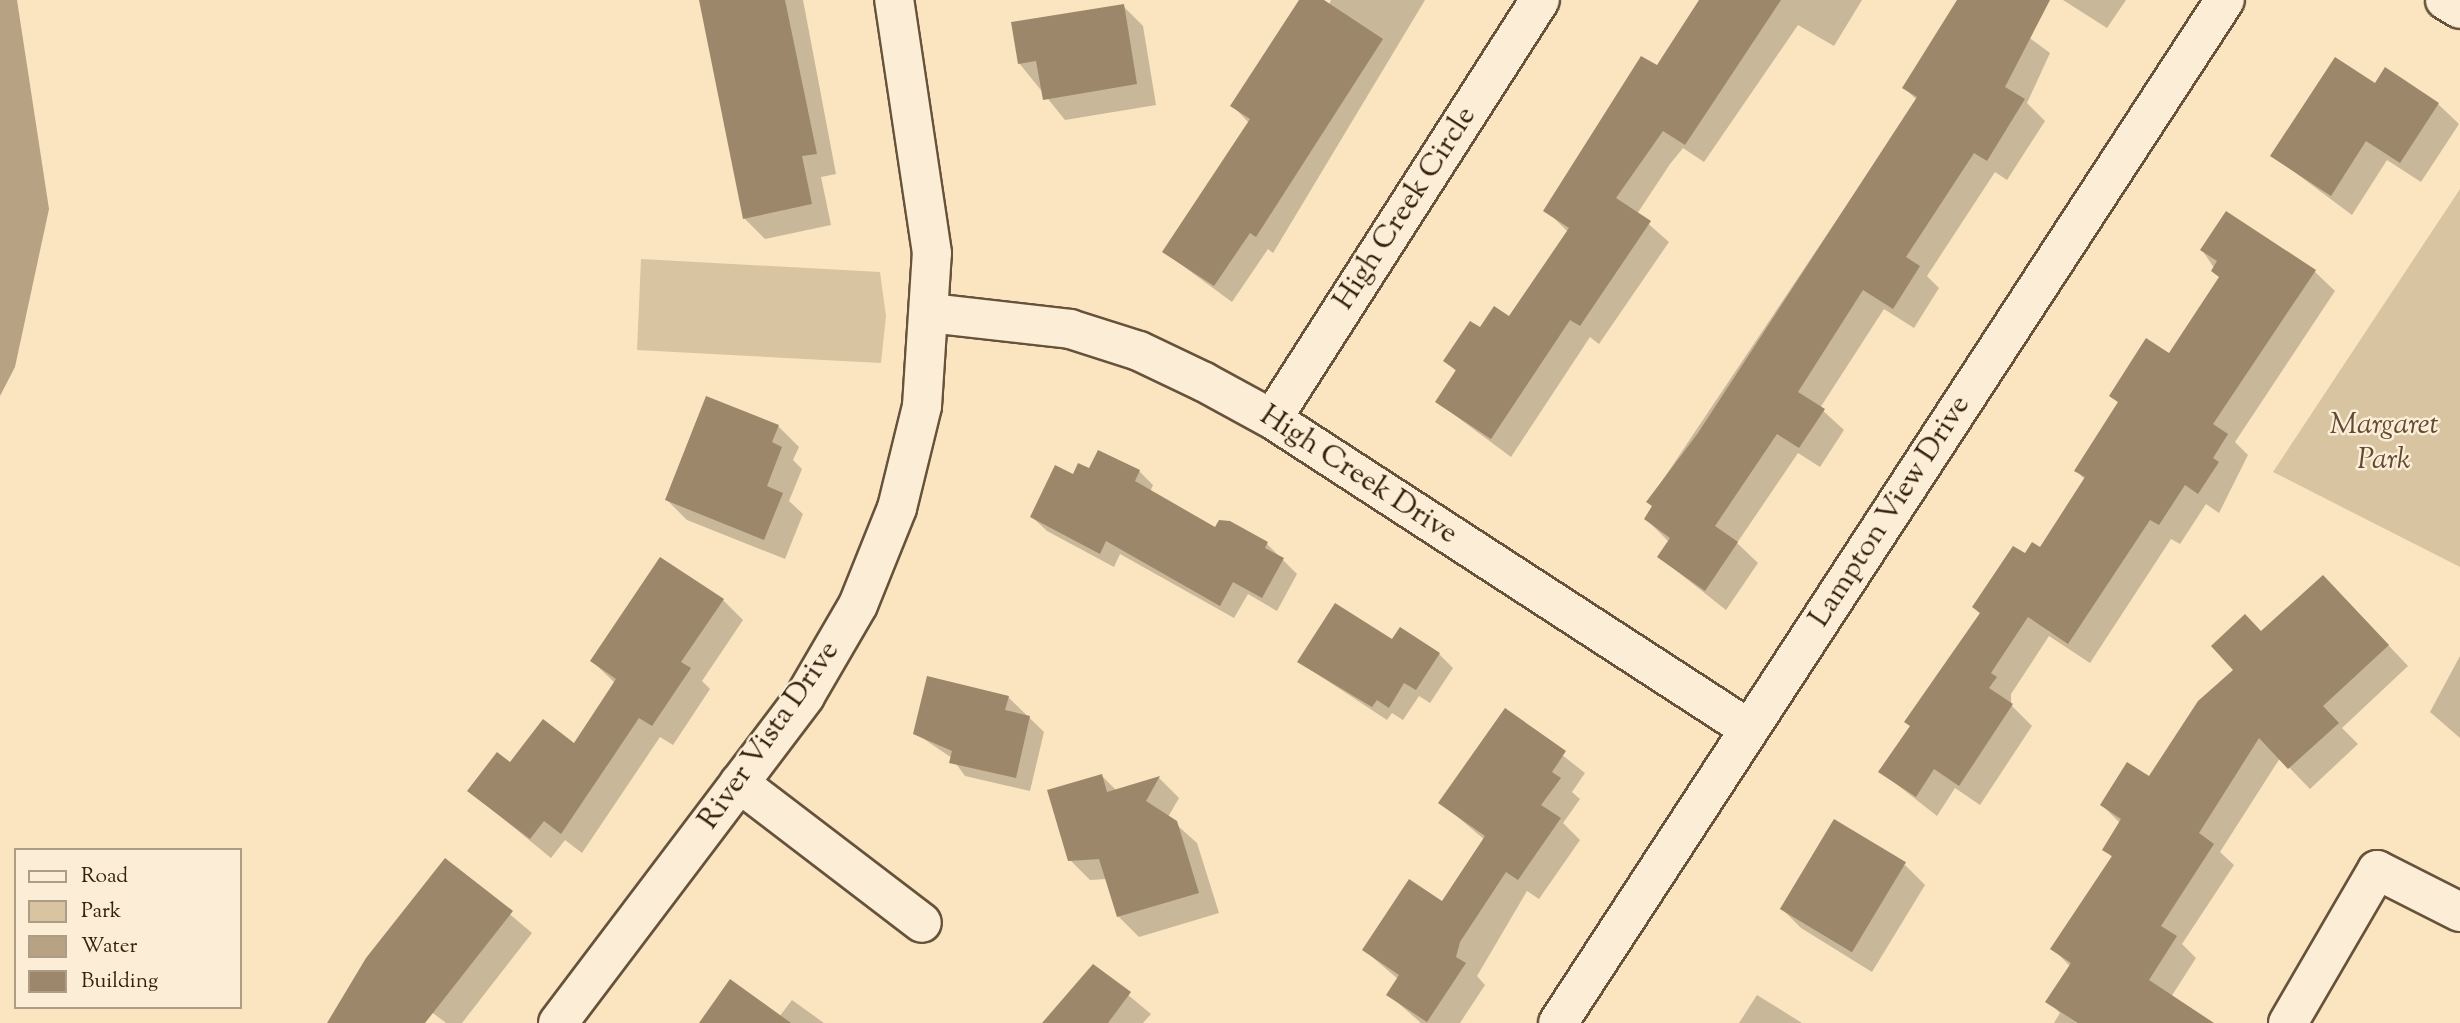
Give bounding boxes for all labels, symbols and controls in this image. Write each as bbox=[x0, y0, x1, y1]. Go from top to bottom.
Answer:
street label: High Creek Circle bbox=[1327, 101, 1485, 317]
street label: Lampton View Drive bbox=[1803, 389, 1979, 635]
street label: High Creek Drive bbox=[1252, 399, 1464, 553]
park label: Margaret Park bbox=[2329, 408, 2439, 478]
street label: River Vista Drive bbox=[692, 635, 848, 837]
legend bbox=[14, 848, 242, 1009]
text: Road bbox=[81, 862, 128, 892]
text: Park bbox=[81, 897, 121, 927]
text: Water bbox=[81, 932, 137, 962]
text: Building bbox=[81, 967, 158, 997]

